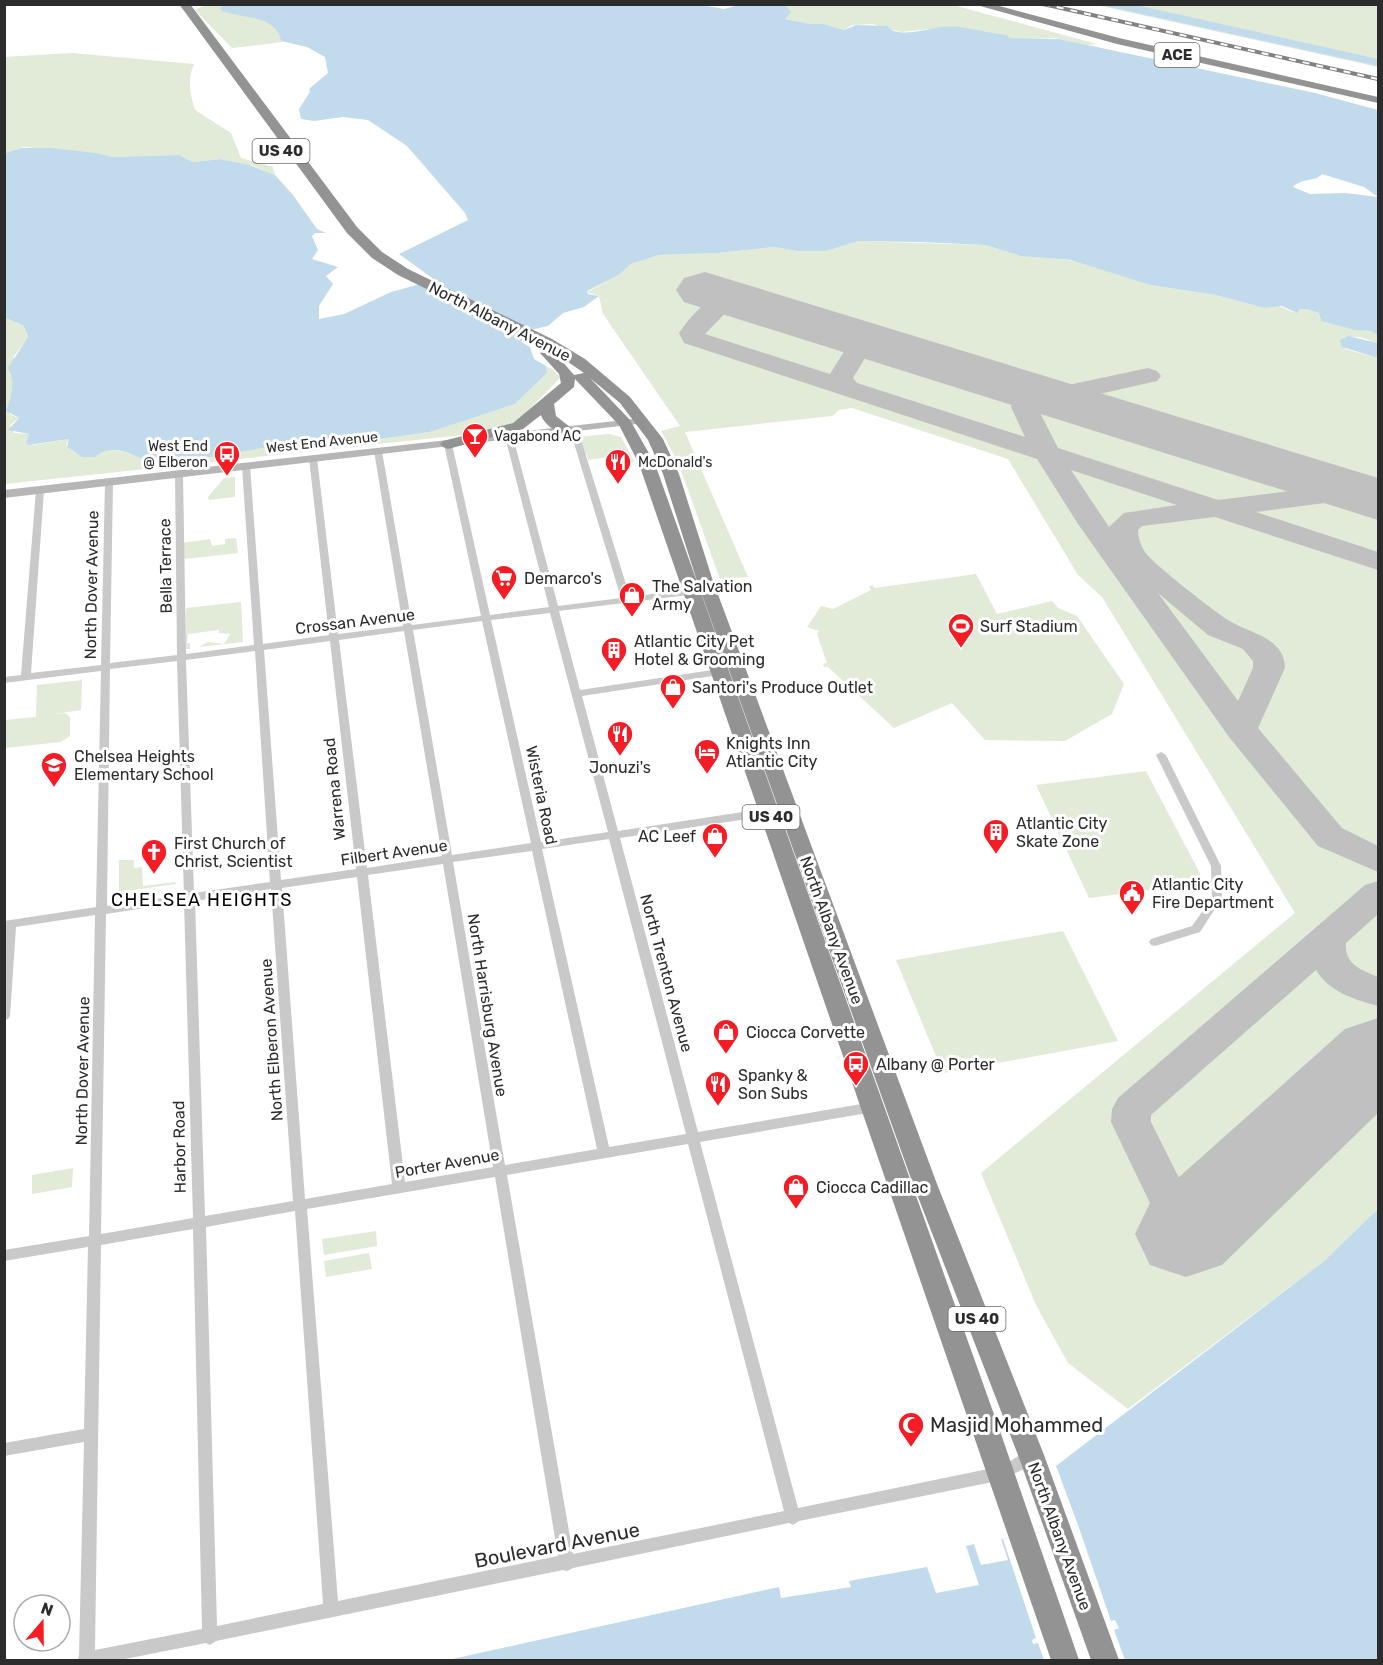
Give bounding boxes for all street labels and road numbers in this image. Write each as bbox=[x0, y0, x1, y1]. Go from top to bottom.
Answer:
road number: ACE bbox=[1154, 43, 1200, 67]
road number: US 40 bbox=[252, 139, 310, 163]
street label: North Albany Avenue bbox=[426, 278, 574, 365]
street label: West End Avenue bbox=[265, 428, 379, 457]
street label: North Dover Avenue bbox=[81, 510, 102, 660]
street label: Bella Terrace bbox=[155, 518, 176, 614]
street label: Crossan Avenue bbox=[294, 605, 416, 638]
street label: Warrena Road bbox=[320, 737, 349, 841]
street label: Wisteria Road bbox=[522, 744, 561, 846]
road number: US 40 bbox=[742, 805, 800, 829]
street label: Filbert Avenue bbox=[340, 836, 449, 869]
street label: North Albany Avenue bbox=[796, 854, 867, 1007]
street label: North Trenton Avenue bbox=[636, 892, 697, 1054]
street label: North Harrisburg Avenue bbox=[464, 912, 511, 1098]
street label: North Elberon Avenue bbox=[256, 958, 287, 1122]
street label: North Dover Avenue bbox=[72, 996, 93, 1146]
street label: Harbor Road bbox=[169, 1101, 190, 1193]
street label: Porter Avenue bbox=[393, 1145, 501, 1182]
road number: US 40 bbox=[948, 1307, 1006, 1331]
street label: North Albany Avenue bbox=[1024, 1460, 1095, 1613]
street label: Boulevard Avenue bbox=[472, 1517, 642, 1573]

